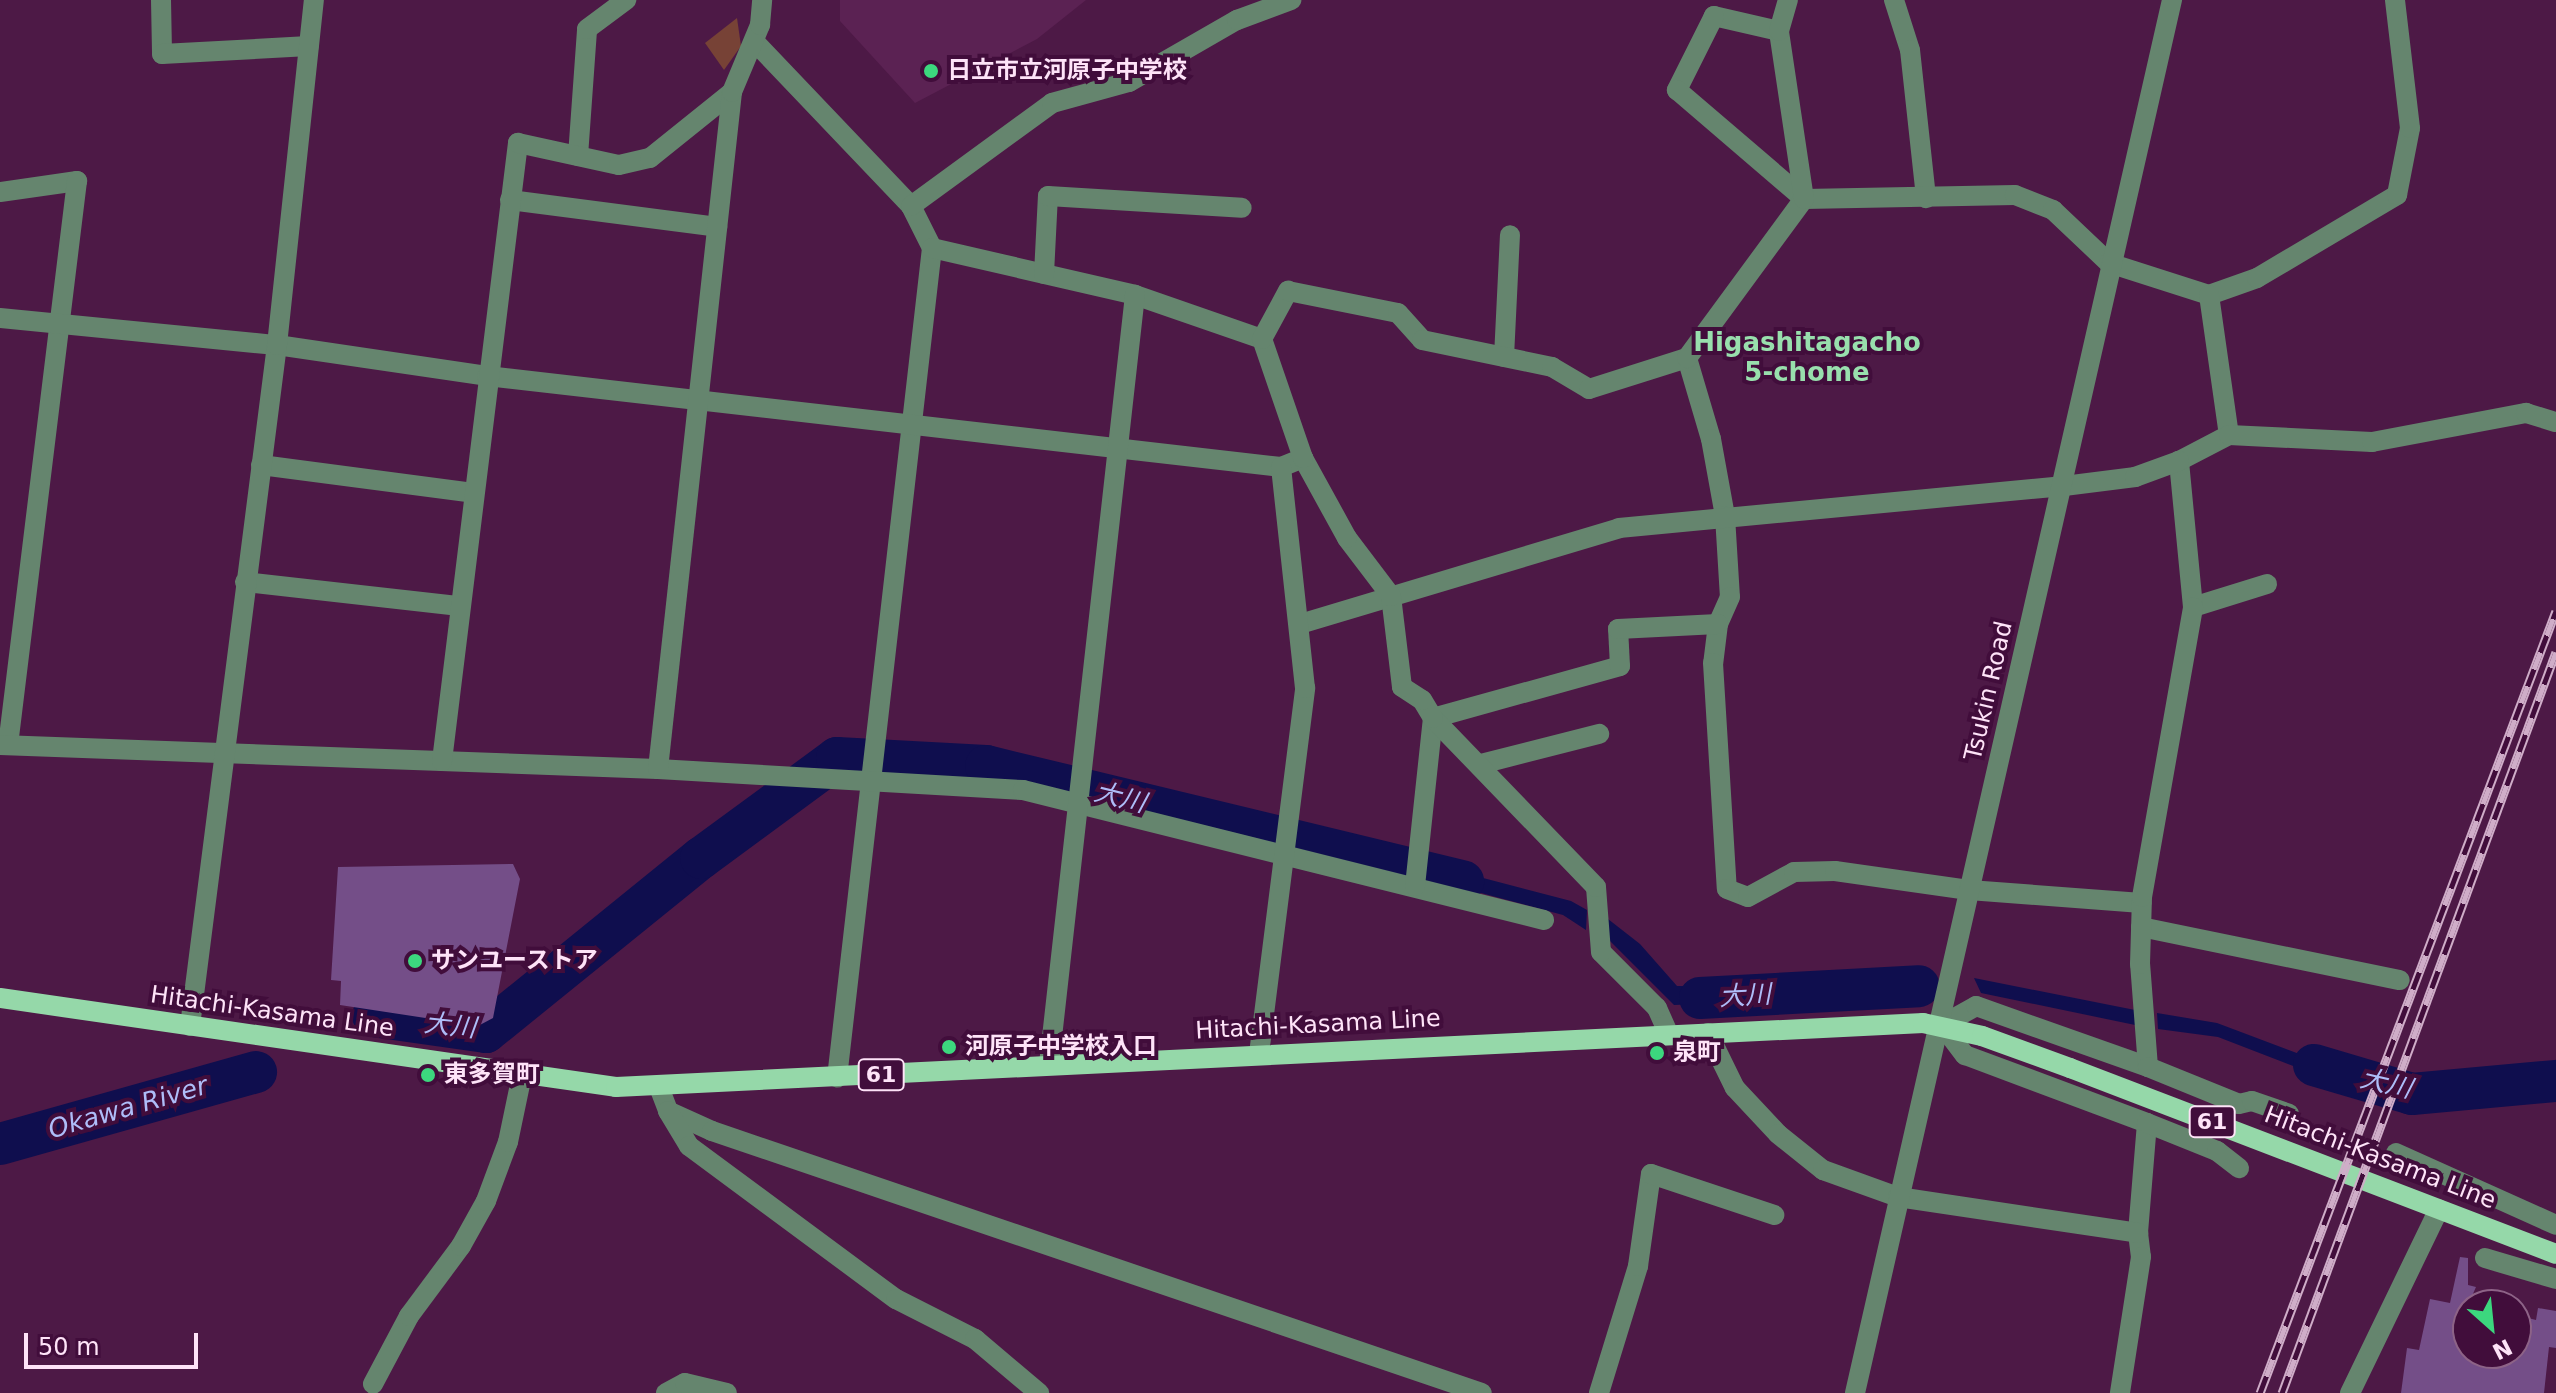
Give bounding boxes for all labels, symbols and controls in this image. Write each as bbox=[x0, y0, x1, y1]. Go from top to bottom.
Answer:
place label: 日立市立河原子中学校 bbox=[947, 57, 1187, 85]
marker: 日立市立河原子中学校 bbox=[922, 62, 940, 80]
district label: Higashitagacho 5-chome bbox=[1693, 327, 1921, 388]
street label: Tsukin Road bbox=[1959, 619, 2019, 763]
water label: 大川 bbox=[1091, 777, 1149, 819]
place label: サンユーストア bbox=[431, 947, 599, 975]
marker: サンユーストア bbox=[406, 952, 424, 970]
water label: 大川 bbox=[1718, 979, 1772, 1013]
street label: Hitachi-Kasama Line bbox=[148, 981, 396, 1043]
street label: Hitachi-Kasama Line bbox=[1195, 1004, 1441, 1046]
water label: 大川 bbox=[423, 1008, 477, 1044]
place label: 河原子中学校入口 bbox=[965, 1033, 1157, 1061]
marker: 河原子中学校入口 bbox=[940, 1038, 958, 1056]
place label: 泉町 bbox=[1673, 1039, 1721, 1067]
marker: 泉町 bbox=[1648, 1044, 1666, 1062]
road number: 61 bbox=[857, 1057, 905, 1093]
place label: 東多賀町 bbox=[444, 1061, 540, 1089]
water label: 大川 bbox=[2357, 1063, 2415, 1105]
marker: 東多賀町 bbox=[419, 1066, 437, 1084]
water label: Okawa River bbox=[45, 1070, 211, 1146]
street label: Hitachi-Kasama Line bbox=[2260, 1101, 2500, 1215]
road number: 61 bbox=[2188, 1104, 2236, 1140]
north arrow bbox=[2452, 1289, 2532, 1369]
scale bar bbox=[28, 1317, 202, 1367]
text: 50 m bbox=[38, 1333, 100, 1361]
text: N bbox=[2488, 1334, 2516, 1364]

